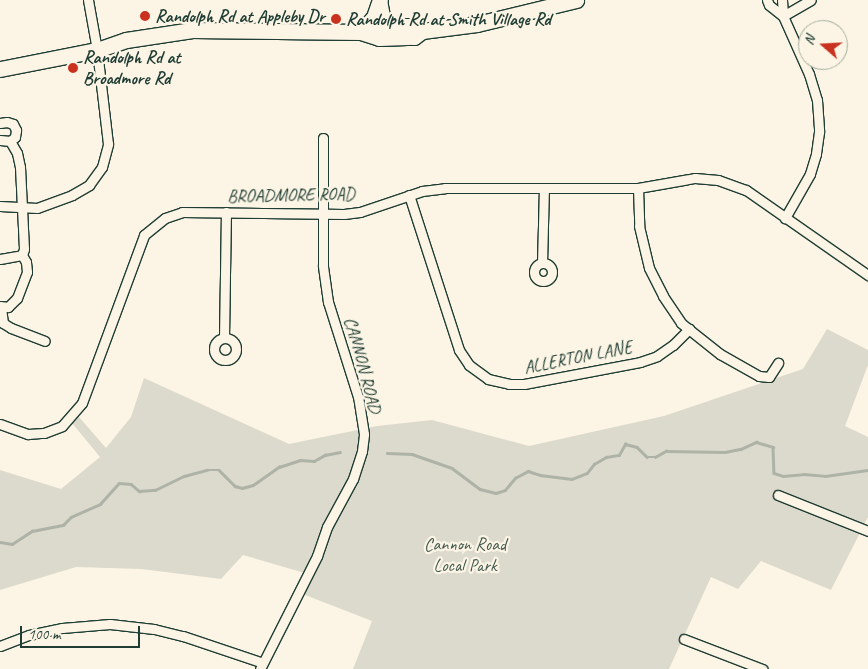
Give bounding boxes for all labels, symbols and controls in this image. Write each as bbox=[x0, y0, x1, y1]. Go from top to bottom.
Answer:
place label: Randolph Rd at Appleby Dr bbox=[155, 5, 325, 27]
place label: Randolph Rd at Smith Village Rd bbox=[346, 8, 549, 30]
marker: Randolph Rd at Appleby Dr bbox=[139, 10, 151, 22]
marker: Randolph Rd at Smith Village Rd bbox=[330, 13, 342, 25]
north arrow bbox=[798, 20, 848, 70]
text: N bbox=[800, 33, 819, 47]
place label: Randolph Rd at Broadmore Rd bbox=[83, 47, 181, 90]
marker: Randolph Rd at Broadmore Rd bbox=[67, 62, 79, 74]
street label: BROADMORE ROAD bbox=[226, 183, 356, 207]
street label: CANNON ROAD bbox=[340, 314, 386, 416]
street label: ALLERTON LANE bbox=[522, 336, 634, 378]
park label: Cannon Road Local Park bbox=[424, 534, 506, 576]
scale bar bbox=[22, 616, 142, 648]
text: 100 m bbox=[28, 625, 60, 644]

